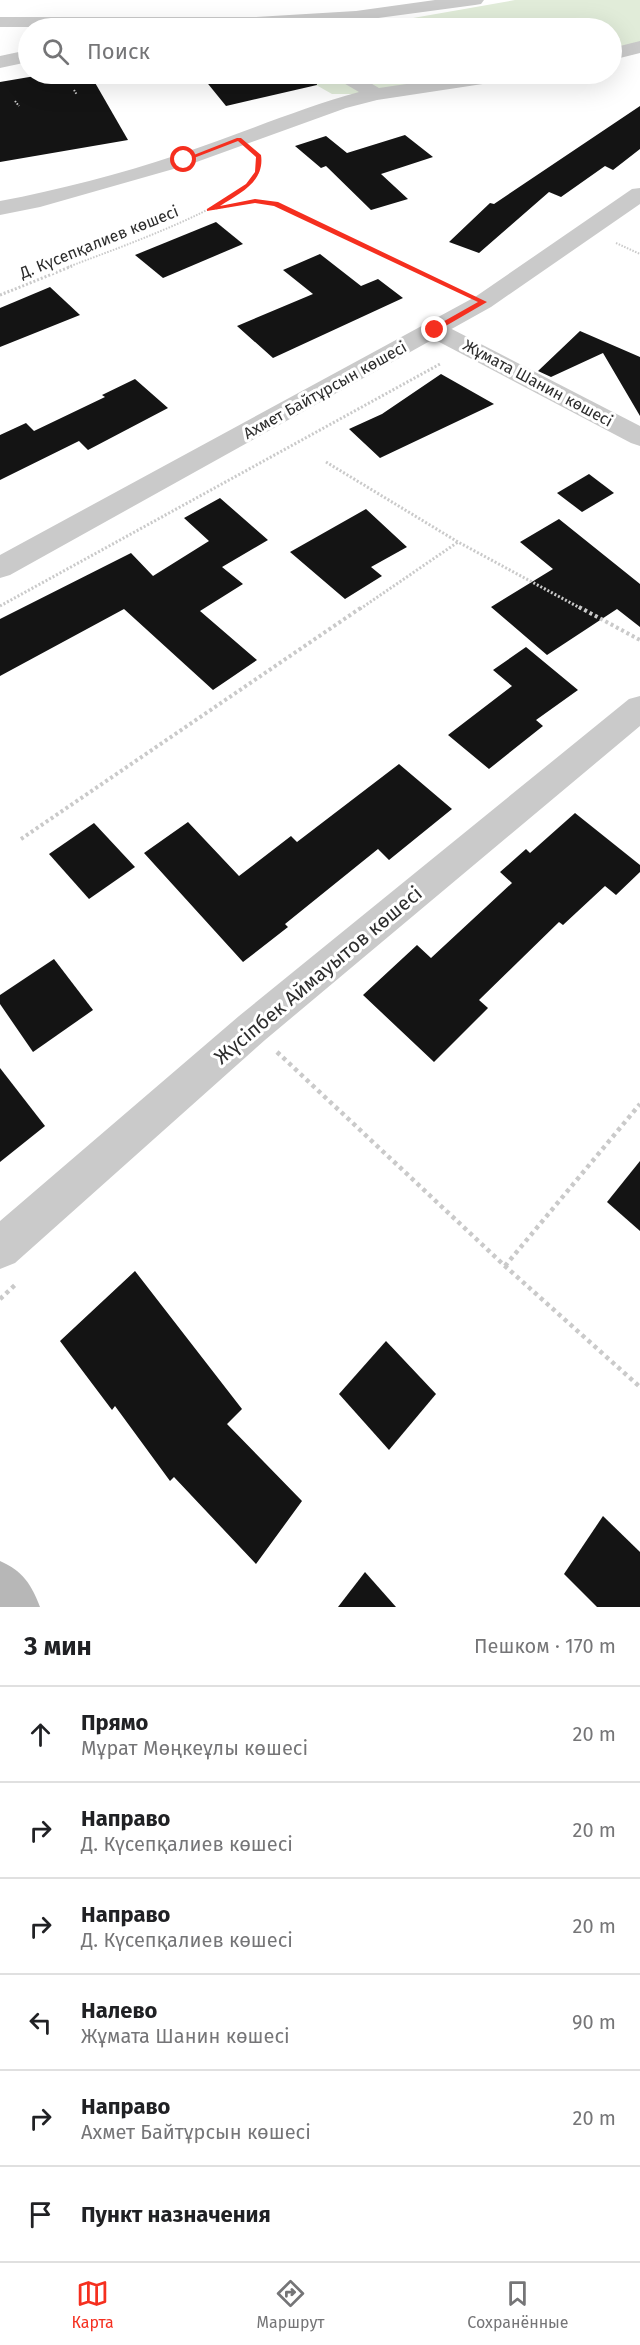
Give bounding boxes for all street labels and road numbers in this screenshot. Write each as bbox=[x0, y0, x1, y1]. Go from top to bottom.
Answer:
street label: Д. Күсепқалиев көшесі bbox=[16, 201, 181, 283]
street label: Жұмата Шанин көшесі bbox=[460, 335, 616, 431]
street label: Ахмет Байтұрсын көшесі bbox=[240, 337, 410, 443]
street label: Жүсіпбек Аймауытов көшесі bbox=[209, 881, 427, 1069]

